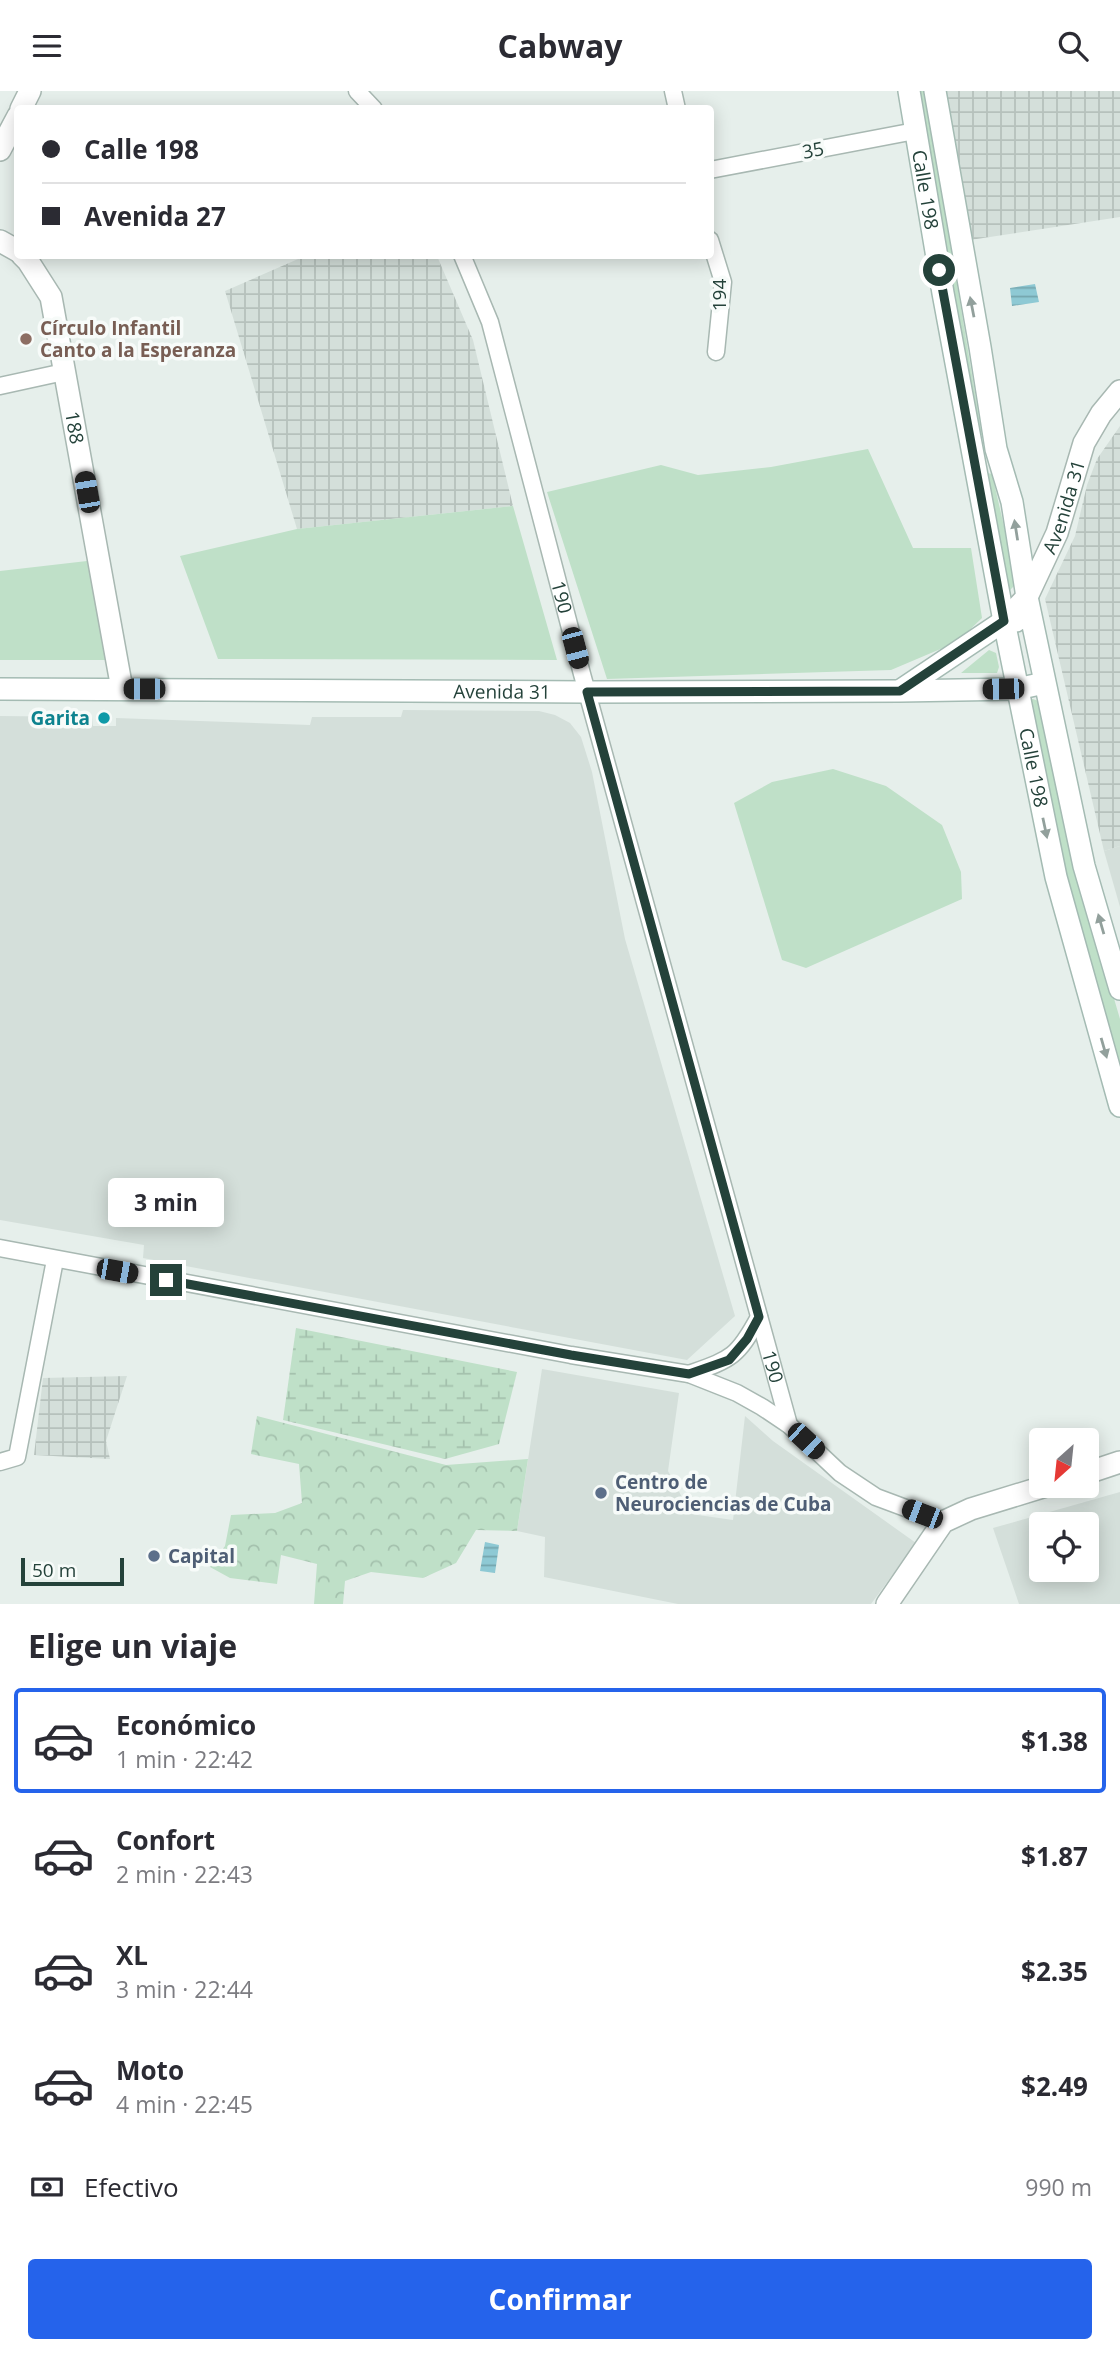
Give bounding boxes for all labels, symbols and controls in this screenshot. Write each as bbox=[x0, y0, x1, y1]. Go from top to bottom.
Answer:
text: Cabway bbox=[498, 24, 622, 67]
icon: menu bbox=[28, 27, 66, 65]
icon: search bbox=[1054, 27, 1092, 65]
text: Calle 198 bbox=[84, 131, 199, 167]
street label: 35 bbox=[800, 135, 826, 165]
street label: Calle 198 bbox=[906, 148, 945, 231]
text: Avenida 27 bbox=[84, 198, 226, 234]
route start bbox=[923, 254, 955, 286]
street label: 194 bbox=[706, 279, 732, 311]
one-way arrow bbox=[967, 296, 978, 318]
place label: Círculo Infantil Canto a la Esperanza bbox=[40, 315, 236, 363]
marker: Círculo Infantil Canto a la Esperanza bbox=[18, 331, 34, 347]
street label: 188 bbox=[59, 409, 90, 446]
street label: Avenida 31 bbox=[1036, 457, 1091, 558]
car bbox=[74, 469, 101, 515]
one-way arrow bbox=[1010, 519, 1021, 541]
street label: 190 bbox=[545, 578, 579, 616]
car bbox=[560, 625, 591, 671]
street label: Avenida 31 bbox=[453, 678, 551, 705]
car bbox=[982, 678, 1025, 700]
car bbox=[124, 679, 166, 700]
place label: Garita bbox=[31, 705, 90, 731]
marker: Garita bbox=[96, 710, 112, 726]
street label: Calle 198 bbox=[1013, 726, 1055, 810]
one-way arrow bbox=[1040, 817, 1051, 839]
one-way arrow bbox=[1095, 913, 1105, 934]
one-way arrow bbox=[1099, 1038, 1109, 1059]
callout: 3 min bbox=[108, 1179, 224, 1227]
text: 3 min bbox=[134, 1186, 198, 1218]
car bbox=[95, 1257, 140, 1285]
route end bbox=[150, 1264, 182, 1296]
street label: 190 bbox=[756, 1348, 790, 1386]
car bbox=[784, 1419, 829, 1463]
north arrow bbox=[1029, 1428, 1099, 1498]
map controls bbox=[1029, 1428, 1099, 1582]
place label: Centro de Neurociencias de Cuba bbox=[615, 1469, 832, 1517]
marker: Centro de Neurociencias de Cuba bbox=[593, 1485, 609, 1501]
car bbox=[899, 1497, 946, 1531]
button: locate bbox=[1029, 1512, 1099, 1582]
place label: Capital bbox=[168, 1543, 235, 1569]
marker: Capital bbox=[146, 1548, 162, 1564]
scale bar bbox=[21, 1555, 124, 1587]
text: 50 m bbox=[32, 1557, 76, 1583]
text: Elige un viaje bbox=[28, 1624, 237, 1667]
text: Económico bbox=[116, 1707, 256, 1743]
icon: car bbox=[32, 1709, 95, 1772]
text: $1.38 bbox=[1021, 1723, 1088, 1759]
text: 1 min · 22:42 bbox=[116, 1743, 253, 1775]
text: Confort bbox=[116, 1822, 215, 1858]
icon: car bbox=[32, 1824, 95, 1887]
text: $1.87 bbox=[1021, 1838, 1088, 1874]
text: 2 min · 22:43 bbox=[116, 1858, 253, 1890]
text: XL bbox=[116, 1937, 148, 1973]
icon: car bbox=[32, 1939, 95, 2002]
text: $2.35 bbox=[1021, 1953, 1088, 1989]
text: 3 min · 22:44 bbox=[116, 1973, 253, 2005]
text: Moto bbox=[116, 2052, 184, 2088]
icon: car bbox=[32, 2054, 95, 2117]
text: $2.49 bbox=[1021, 2068, 1088, 2104]
text: 4 min · 22:45 bbox=[116, 2088, 253, 2120]
icon: cash bbox=[28, 2168, 66, 2206]
text: Efectivo bbox=[84, 2169, 179, 2205]
text: 990 m bbox=[1025, 2171, 1092, 2203]
button: Confirmar bbox=[28, 2259, 1092, 2339]

